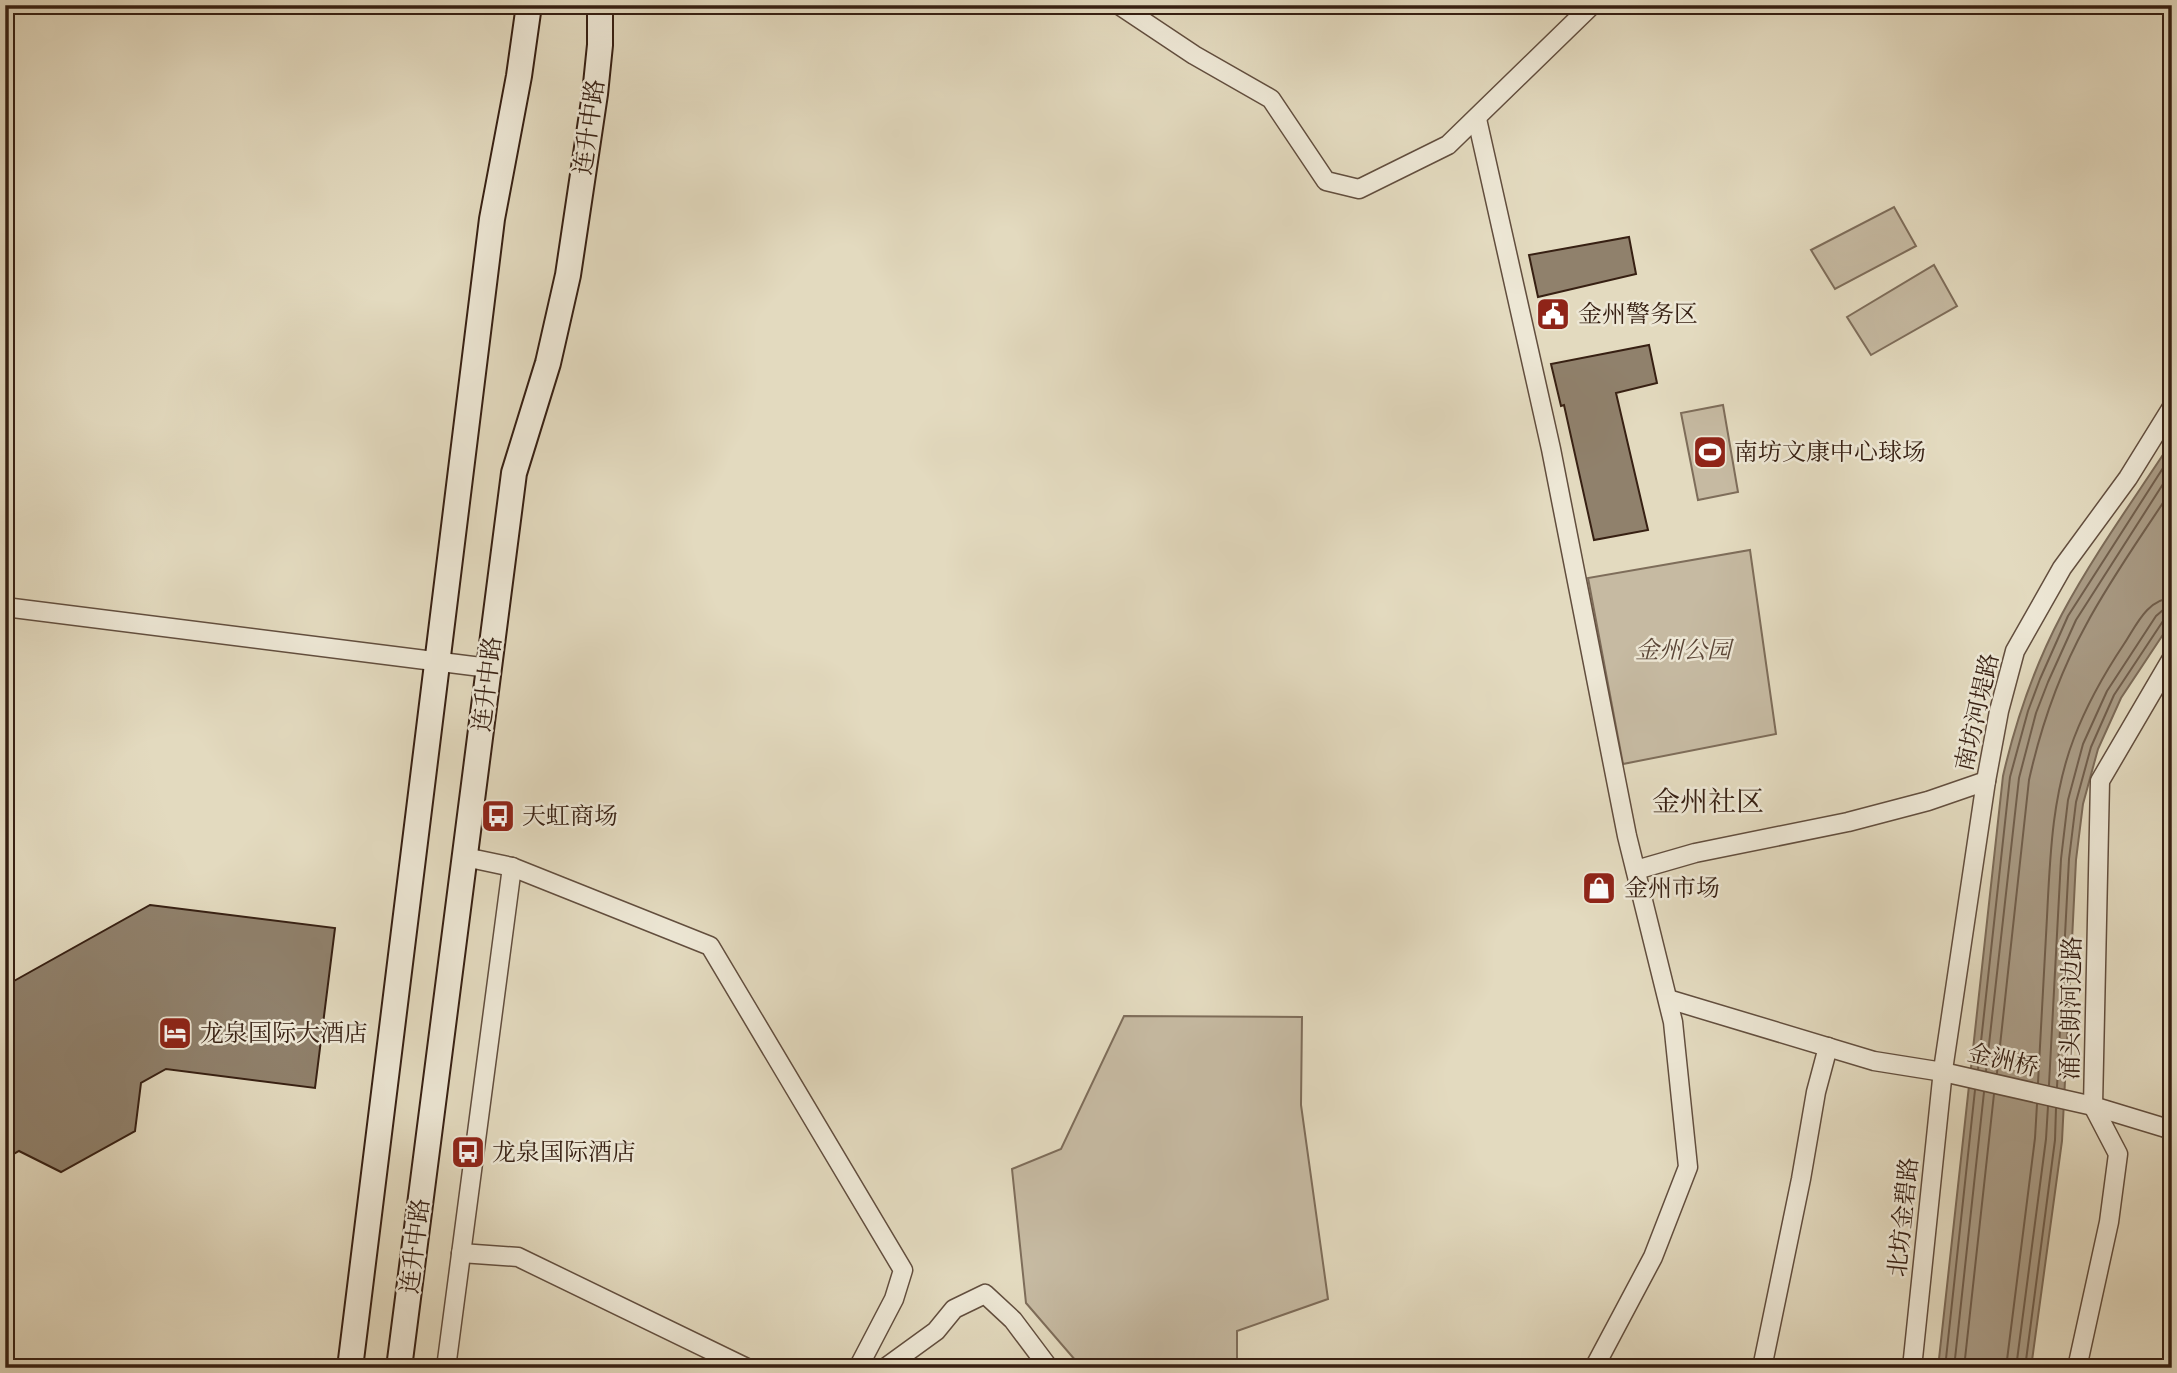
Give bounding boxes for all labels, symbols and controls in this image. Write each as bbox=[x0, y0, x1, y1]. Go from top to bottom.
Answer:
street label: 连升中路 bbox=[567, 77, 612, 177]
public building icon: 金州警务区 bbox=[1534, 295, 1572, 333]
place label: 金州警务区 bbox=[1578, 299, 1698, 330]
sports icon: 南坊文康中心球场 bbox=[1691, 433, 1729, 471]
place label: 南坊文康中心球场 bbox=[1734, 437, 1926, 468]
street label: 连升中路 bbox=[466, 635, 509, 734]
park label: 金州公园 bbox=[1635, 635, 1735, 666]
street label: 南坊河堤路 bbox=[1949, 650, 2006, 774]
district label: 金州社区 bbox=[1652, 785, 1764, 820]
bus stop icon: 天虹商场 bbox=[479, 797, 517, 835]
place label: 天虹商场 bbox=[522, 801, 618, 832]
shop icon: 金州市场 bbox=[1580, 869, 1618, 907]
place label: 金州市场 bbox=[1624, 873, 1720, 904]
street label: 涌头朗河边路 bbox=[2055, 936, 2088, 1080]
hotel icon: 龙泉国际大酒店 bbox=[156, 1014, 194, 1052]
place label: 龙泉国际大酒店 bbox=[200, 1018, 368, 1049]
street label: 金洲桥 bbox=[1964, 1037, 2041, 1084]
bus stop icon: 龙泉国际酒店 bbox=[449, 1133, 487, 1171]
place label: 龙泉国际酒店 bbox=[492, 1137, 636, 1168]
street label: 北坊金碧路 bbox=[1882, 1156, 1925, 1278]
street label: 连升中路 bbox=[394, 1197, 437, 1296]

